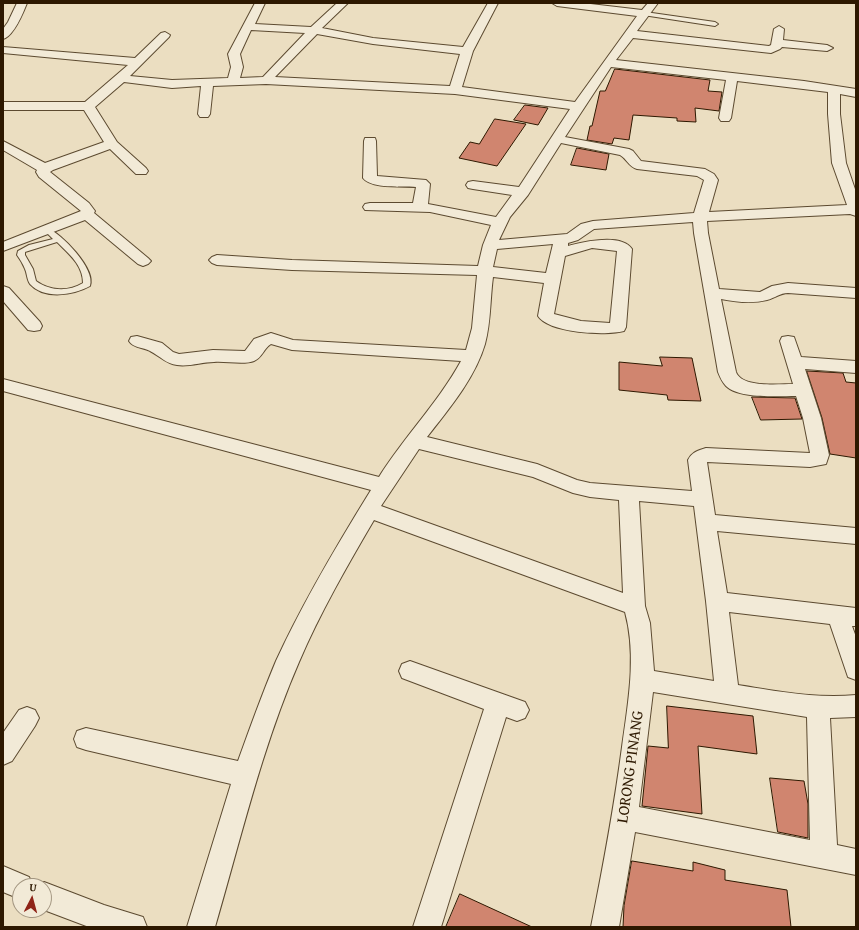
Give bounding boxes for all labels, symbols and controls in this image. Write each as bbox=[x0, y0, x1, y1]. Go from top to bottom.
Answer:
street label: LORONG PINANG bbox=[614, 709, 648, 825]
north arrow bbox=[12, 878, 52, 918]
text: U bbox=[29, 879, 38, 895]

